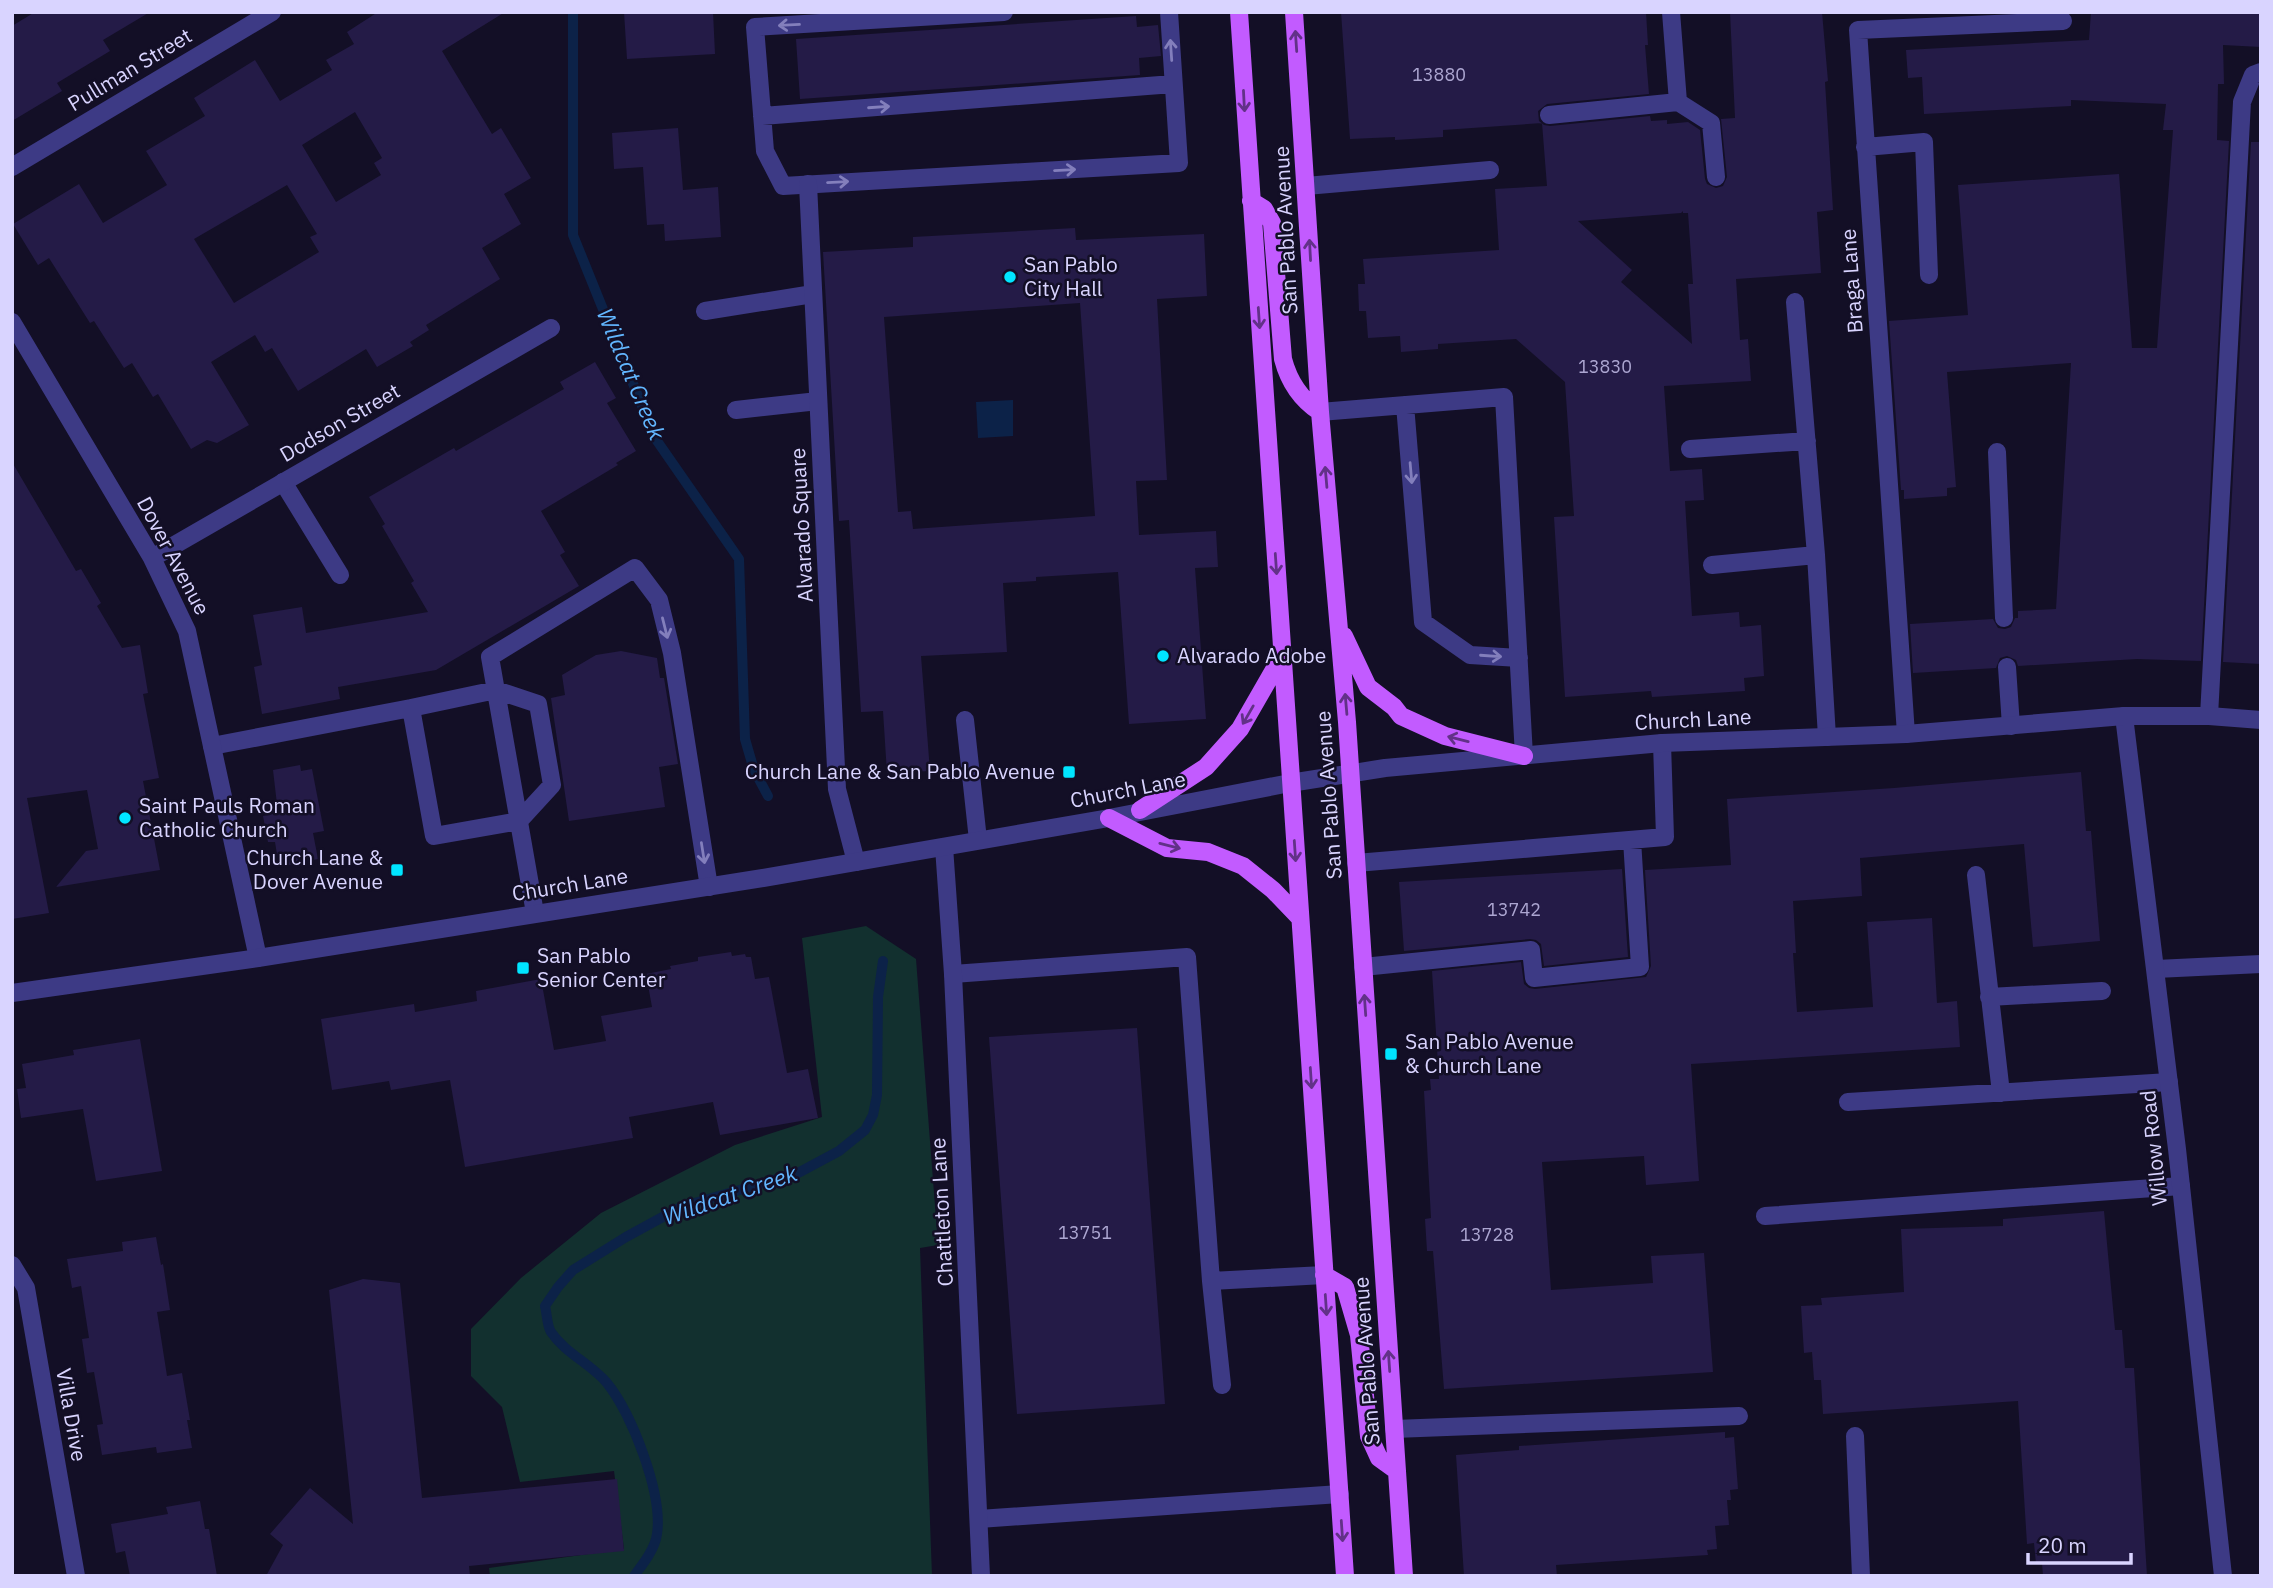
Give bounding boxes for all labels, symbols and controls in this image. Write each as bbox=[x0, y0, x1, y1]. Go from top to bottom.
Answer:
one-way arrow bbox=[778, 19, 801, 32]
street label: Pullman Street bbox=[62, 21, 197, 117]
one-way arrow bbox=[1289, 30, 1302, 53]
one-way arrow bbox=[1164, 40, 1177, 62]
house number: 13880 bbox=[1412, 63, 1466, 86]
one-way arrow bbox=[1238, 89, 1251, 111]
one-way arrow bbox=[867, 100, 890, 113]
street label: San Pablo Avenue bbox=[1267, 145, 1303, 315]
one-way arrow bbox=[1053, 163, 1076, 176]
one-way arrow bbox=[826, 176, 849, 189]
street label: Braga Lane bbox=[1833, 228, 1869, 334]
one-way arrow bbox=[1303, 240, 1316, 262]
place label: San Pablo City Hall bbox=[1024, 250, 1118, 302]
marker: San Pablo City Hall bbox=[1002, 269, 1018, 285]
water label: Wildcat Creek bbox=[591, 303, 674, 445]
one-way arrow bbox=[1253, 306, 1266, 329]
house number: 13830 bbox=[1578, 355, 1632, 378]
street label: Dodson Street bbox=[274, 376, 405, 468]
street label: Alvarado Square bbox=[783, 447, 819, 603]
one-way arrow bbox=[1405, 461, 1418, 484]
one-way arrow bbox=[1319, 466, 1332, 489]
street label: Dover Avenue bbox=[131, 491, 217, 620]
one-way arrow bbox=[1269, 552, 1282, 575]
one-way arrow bbox=[659, 616, 673, 639]
place label: Alvarado Adobe bbox=[1177, 641, 1326, 669]
marker: Alvarado Adobe bbox=[1155, 648, 1171, 664]
one-way arrow bbox=[1479, 650, 1502, 663]
one-way arrow bbox=[1339, 693, 1352, 716]
street label: Church Lane bbox=[1634, 702, 1752, 736]
one-way arrow bbox=[1240, 705, 1254, 725]
street label: San Pablo Avenue bbox=[1308, 710, 1348, 880]
one-way arrow bbox=[1447, 732, 1470, 745]
place label: Church Lane & San Pablo Avenue bbox=[745, 757, 1055, 785]
marker: Church Lane & San Pablo Avenue bbox=[1061, 764, 1077, 780]
street label: Church Lane bbox=[1068, 764, 1188, 814]
place label: Saint Pauls Roman Catholic Church bbox=[139, 791, 315, 843]
marker: Saint Pauls Roman Catholic Church bbox=[117, 810, 133, 826]
one-way arrow bbox=[1289, 839, 1302, 861]
one-way arrow bbox=[1159, 840, 1181, 853]
one-way arrow bbox=[697, 841, 710, 863]
place label: Church Lane & Dover Avenue bbox=[246, 843, 383, 895]
street label: Church Lane bbox=[510, 861, 630, 907]
marker: Church Lane & Dover Avenue bbox=[389, 862, 405, 878]
house number: 13742 bbox=[1487, 898, 1541, 921]
place label: San Pablo Senior Center bbox=[537, 941, 666, 993]
marker: San Pablo Senior Center bbox=[515, 960, 531, 976]
one-way arrow bbox=[1359, 994, 1372, 1017]
place label: San Pablo Avenue & Church Lane bbox=[1405, 1027, 1574, 1079]
marker: San Pablo Avenue & Church Lane bbox=[1383, 1046, 1399, 1062]
one-way arrow bbox=[1304, 1066, 1317, 1089]
street label: Willow Road bbox=[2133, 1089, 2173, 1207]
street label: Chattleton Lane bbox=[923, 1137, 959, 1287]
water label: Wildcat Creek bbox=[659, 1157, 802, 1231]
house number: 13751 bbox=[1058, 1221, 1112, 1244]
house number: 13728 bbox=[1460, 1223, 1514, 1246]
street label: San Pablo Avenue bbox=[1346, 1276, 1386, 1446]
one-way arrow bbox=[1320, 1293, 1333, 1316]
one-way arrow bbox=[1383, 1350, 1396, 1373]
street label: Villa Drive bbox=[50, 1366, 94, 1464]
one-way arrow bbox=[1336, 1520, 1349, 1542]
scale bar bbox=[2028, 1522, 2131, 1566]
text: 20 m bbox=[2038, 1531, 2087, 1559]

